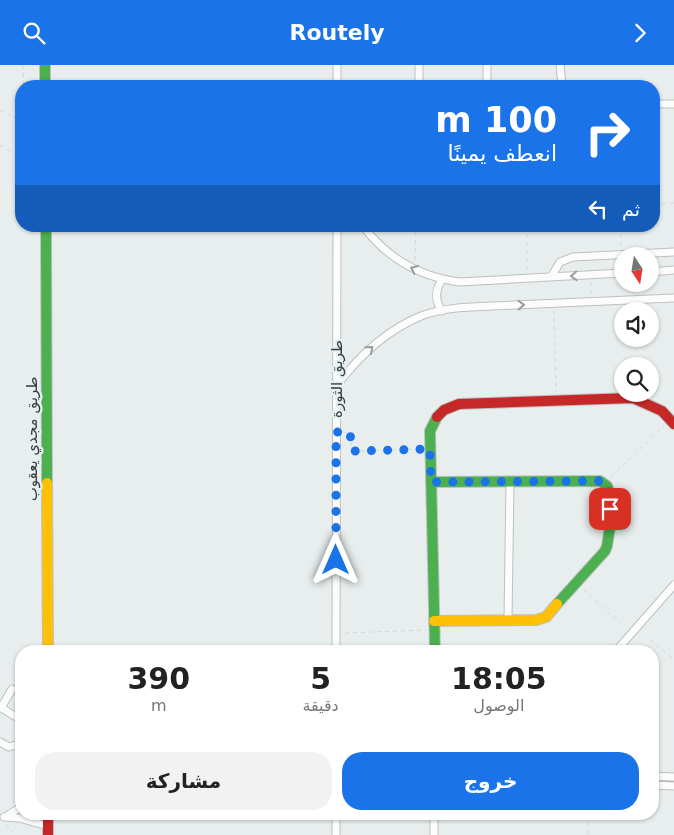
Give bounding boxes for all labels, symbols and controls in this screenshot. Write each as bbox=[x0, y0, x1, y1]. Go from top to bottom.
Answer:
icon: search bbox=[20, 19, 48, 47]
icon: forward bbox=[626, 19, 654, 47]
text: Routely bbox=[289, 20, 385, 45]
text: 100 m bbox=[435, 100, 557, 140]
icon: right bbox=[575, 100, 640, 165]
text: انعطف يمينًا bbox=[448, 141, 557, 166]
icon: left bbox=[584, 195, 612, 223]
text: ثم bbox=[622, 198, 640, 220]
north arrow bbox=[614, 247, 659, 293]
map controls bbox=[614, 247, 659, 402]
one-way arrow bbox=[410, 265, 419, 275]
one-way arrow bbox=[570, 270, 578, 281]
one-way arrow bbox=[517, 300, 525, 311]
button: sound bbox=[614, 302, 659, 347]
street label: طريق الثورة bbox=[328, 340, 346, 418]
one-way arrow bbox=[364, 346, 373, 355]
button: search bbox=[614, 357, 659, 402]
street label: طريق مجدي يعقوب bbox=[23, 377, 42, 501]
pin bbox=[589, 488, 631, 530]
icon: arrive bbox=[596, 495, 624, 523]
position arrow bbox=[309, 533, 361, 585]
text: 390 bbox=[127, 661, 190, 696]
text: 5 bbox=[310, 661, 331, 696]
text: 18:05 bbox=[451, 661, 547, 696]
text: m bbox=[151, 696, 167, 715]
text: دقيقة bbox=[302, 696, 339, 715]
text: الوصول bbox=[473, 696, 524, 715]
button: مشاركة bbox=[35, 752, 332, 810]
button: خروج bbox=[342, 752, 639, 810]

